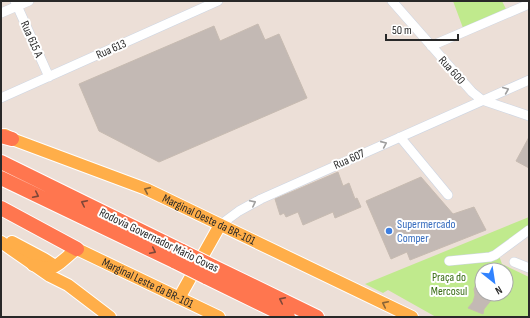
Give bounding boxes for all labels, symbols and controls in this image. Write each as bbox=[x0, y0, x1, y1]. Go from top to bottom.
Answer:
scale bar bbox=[386, 16, 458, 42]
street label: Rua 615 A bbox=[17, 19, 47, 61]
text: 50 m bbox=[392, 23, 412, 38]
street label: Rua 613 bbox=[94, 36, 129, 63]
street label: Rua 600 bbox=[435, 53, 468, 88]
one-way arrow bbox=[502, 86, 509, 94]
one-way arrow bbox=[379, 141, 387, 149]
street label: Rua 607 bbox=[331, 146, 367, 173]
one-way arrow bbox=[144, 187, 152, 195]
one-way arrow bbox=[32, 190, 39, 197]
street label: Marginal Oeste da BR-101 bbox=[160, 191, 259, 249]
one-way arrow bbox=[81, 200, 88, 208]
one-way arrow bbox=[248, 201, 256, 208]
street label: Rodovia Governador Mário Covas bbox=[97, 205, 221, 276]
place label: Supermercado Comper bbox=[397, 217, 455, 246]
marker: Supermercado Comper bbox=[384, 226, 394, 236]
one-way arrow bbox=[149, 246, 156, 254]
street label: Marginal Leste da BR-101 bbox=[99, 255, 197, 312]
north arrow bbox=[474, 262, 514, 302]
park label: Praça do Mercosul bbox=[431, 270, 467, 299]
text: N bbox=[493, 283, 505, 297]
one-way arrow bbox=[279, 297, 286, 305]
one-way arrow bbox=[381, 301, 389, 308]

